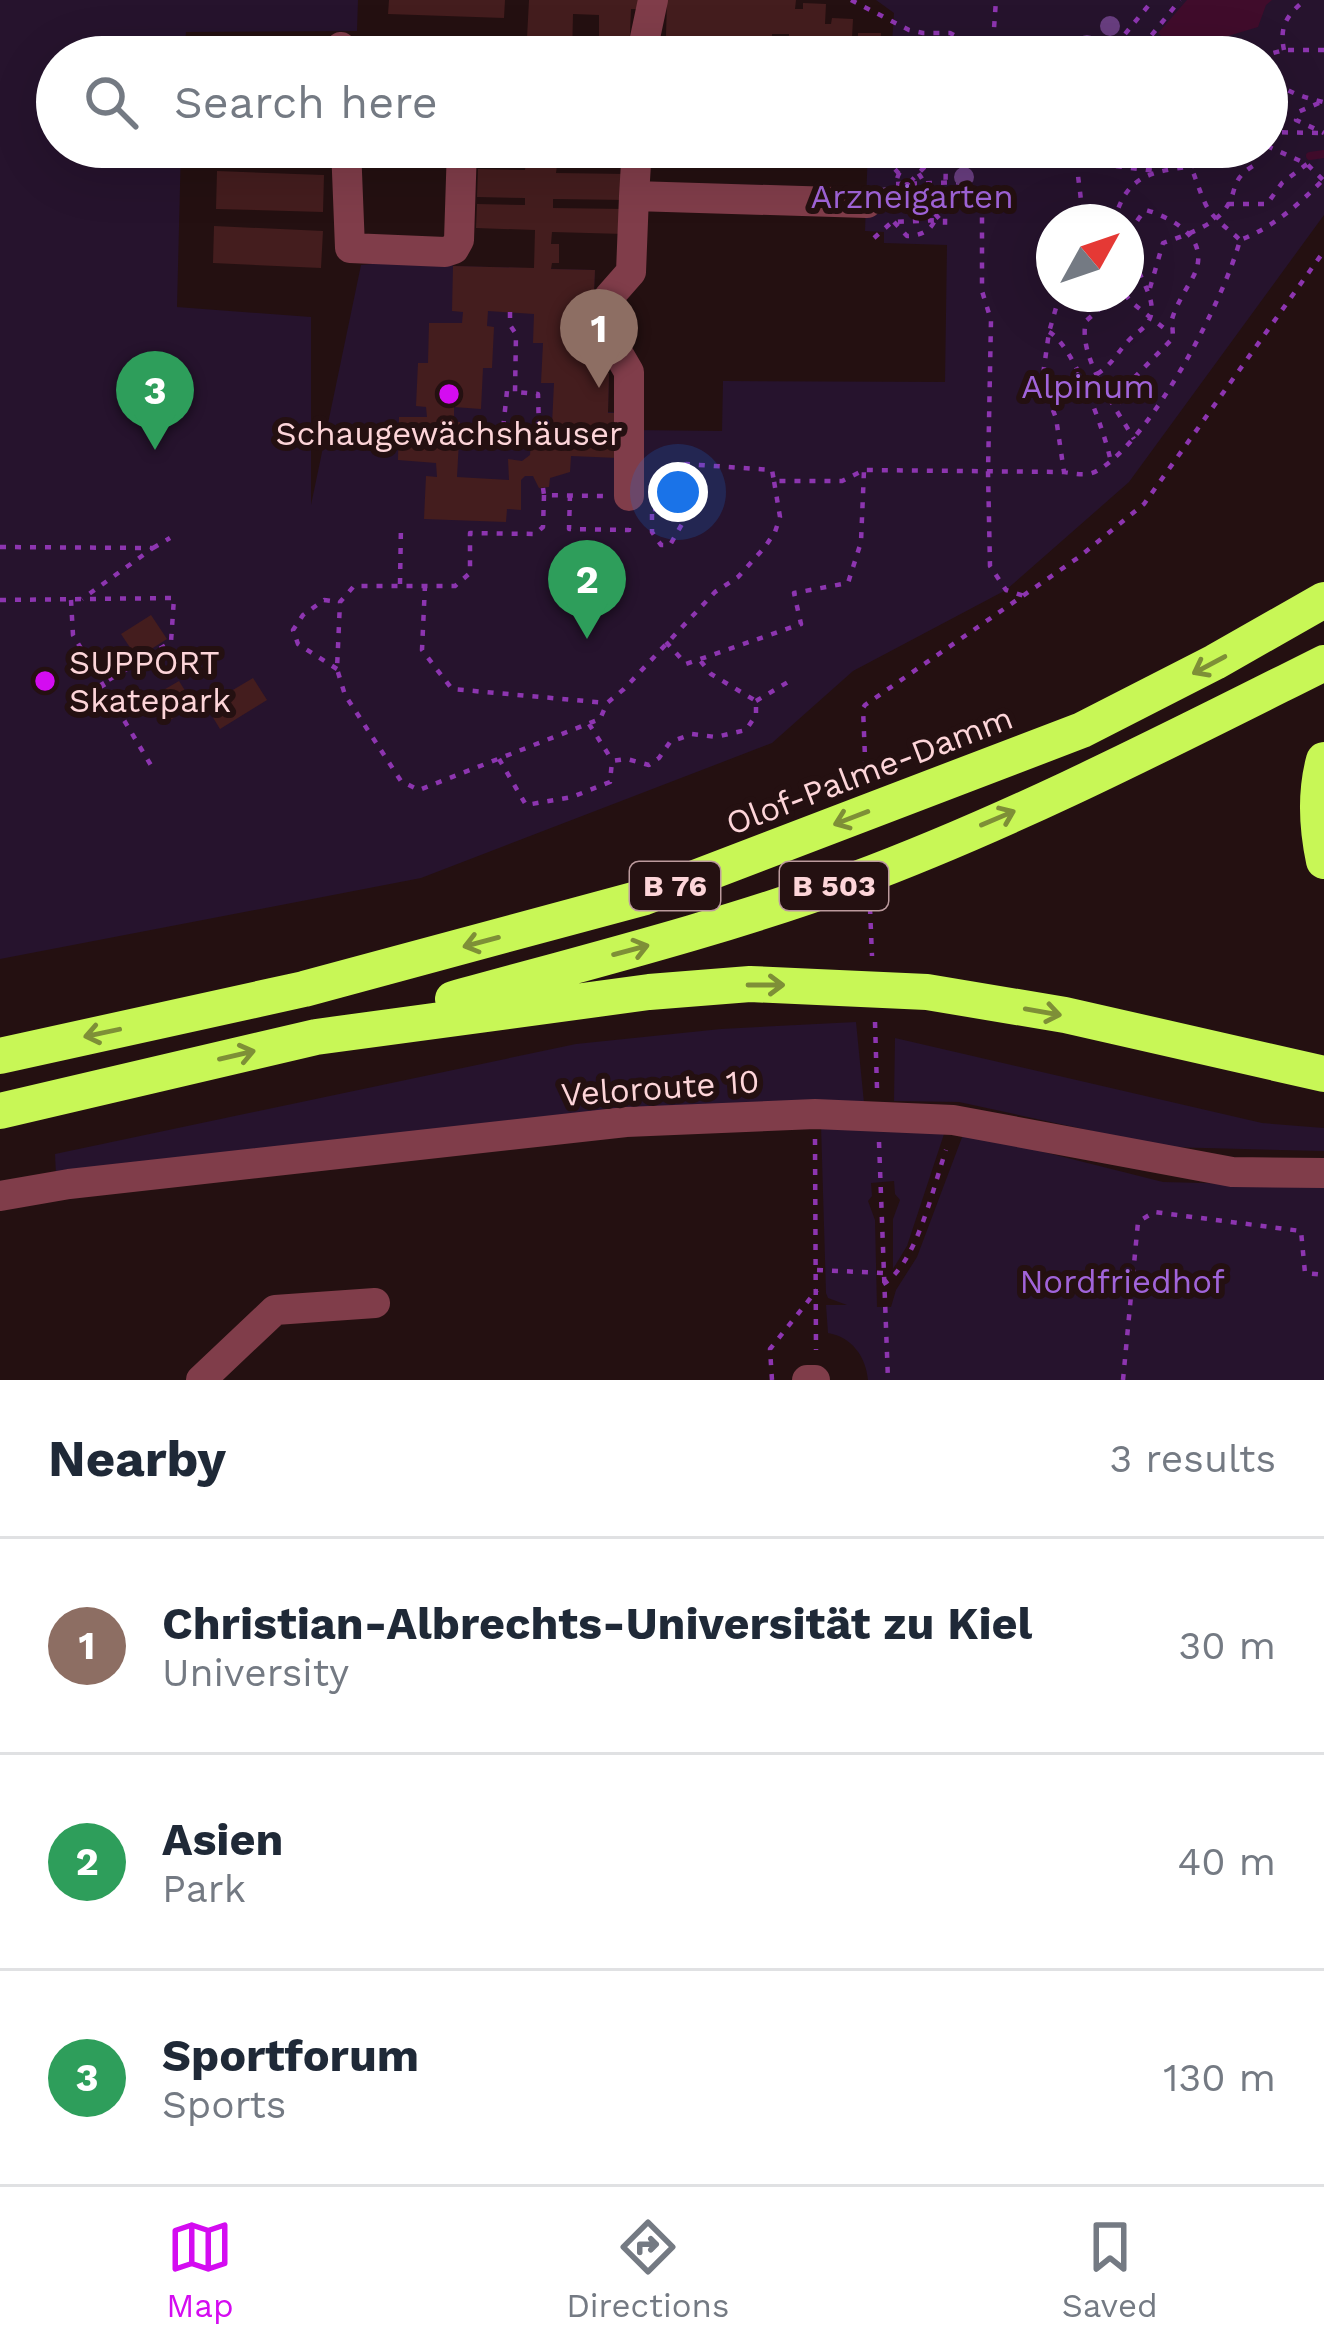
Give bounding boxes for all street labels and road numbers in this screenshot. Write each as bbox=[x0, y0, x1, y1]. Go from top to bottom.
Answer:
street label: Olof-Palme-Damm bbox=[720, 698, 1018, 843]
road number: B 76 bbox=[630, 862, 720, 910]
road number: B 503 bbox=[780, 862, 888, 910]
street label: Veloroute 10 bbox=[560, 1061, 761, 1114]

